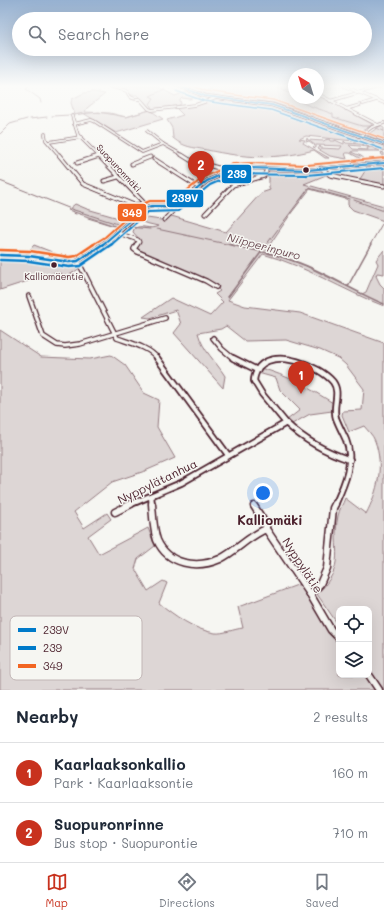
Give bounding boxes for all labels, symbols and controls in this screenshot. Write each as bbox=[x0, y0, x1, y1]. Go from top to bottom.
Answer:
search box bbox=[12, 12, 372, 56]
icon: search bbox=[26, 23, 48, 45]
text: Search here bbox=[58, 24, 149, 44]
north arrow bbox=[288, 68, 324, 104]
street label: Suopuronmäki bbox=[94, 142, 144, 194]
pin: 2 bbox=[188, 151, 214, 184]
line badge: 239 bbox=[221, 164, 252, 184]
unlabelled marker bbox=[301, 165, 311, 175]
text: 239 bbox=[227, 166, 247, 181]
line badge: 239V bbox=[166, 189, 204, 208]
text: 239V bbox=[172, 190, 198, 205]
line badge: 349 bbox=[117, 203, 147, 222]
text: 349 bbox=[122, 205, 142, 220]
water label: Niipperinpuro bbox=[226, 229, 303, 263]
marker: Kalliomäentie bbox=[49, 260, 59, 270]
place label: Kalliomäentie bbox=[24, 271, 84, 282]
pin: 1 bbox=[288, 361, 314, 394]
street label: Nyppylätanhua bbox=[114, 455, 200, 507]
your location bbox=[253, 483, 273, 503]
district label: Kalliomäki bbox=[237, 511, 303, 528]
street label: Nyppylätie bbox=[279, 534, 327, 596]
map controls bbox=[336, 606, 372, 678]
button: locate bbox=[336, 606, 372, 642]
legend bbox=[10, 616, 142, 680]
text: 239V bbox=[43, 622, 69, 637]
text: 239 bbox=[43, 640, 63, 655]
button: layers bbox=[336, 642, 372, 678]
text: 349 bbox=[43, 658, 63, 673]
text: Nearby bbox=[16, 705, 78, 727]
text: 2 results bbox=[313, 708, 368, 725]
text: Kaarlaaksonkallio bbox=[54, 754, 186, 774]
text: 1 bbox=[26, 764, 32, 781]
text: 160 m bbox=[332, 764, 368, 781]
text: Park · Kaarlaaksontie bbox=[54, 774, 193, 791]
text: Suopuronrinne bbox=[54, 814, 164, 834]
text: 2 bbox=[25, 824, 33, 841]
text: 710 m bbox=[332, 824, 368, 841]
text: Bus stop · Suopurontie bbox=[54, 834, 198, 851]
tab: Map bbox=[46, 871, 68, 910]
tab: Directions bbox=[159, 871, 215, 910]
tab: Saved bbox=[306, 871, 338, 910]

